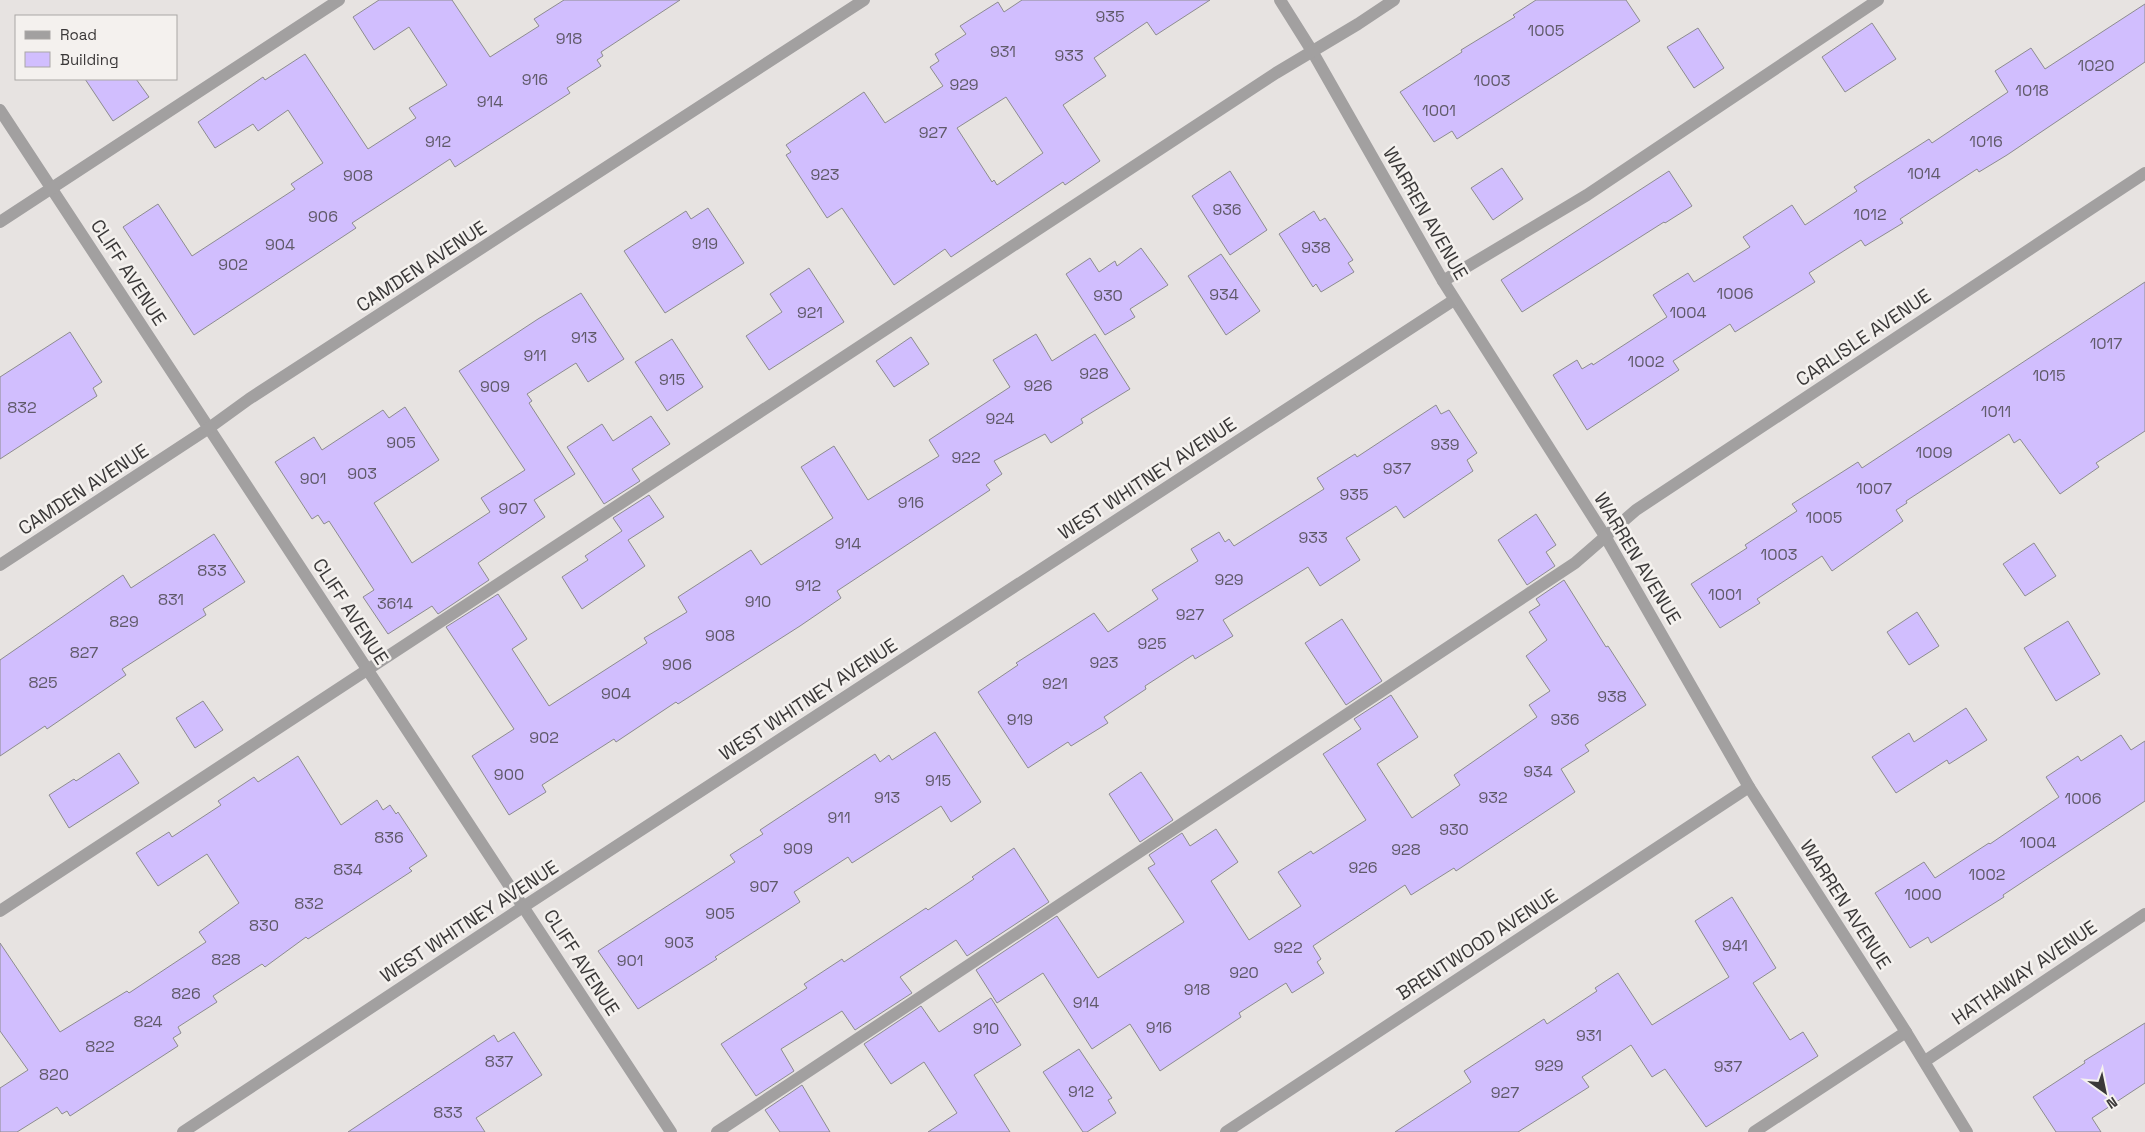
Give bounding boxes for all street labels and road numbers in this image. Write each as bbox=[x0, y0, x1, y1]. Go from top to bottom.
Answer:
street label: WARREN AVENUE bbox=[1377, 142, 1474, 284]
street label: CLIFF AVENUE bbox=[85, 214, 172, 330]
street label: CAMDEN AVENUE bbox=[351, 215, 491, 318]
street label: CARLISLE AVENUE bbox=[1791, 283, 1936, 392]
street label: WEST WHITNEY AVENUE bbox=[1053, 411, 1241, 545]
street label: CAMDEN AVENUE bbox=[13, 438, 153, 541]
street label: WARREN AVENUE bbox=[1588, 488, 1687, 629]
street label: CLIFF AVENUE bbox=[307, 553, 394, 669]
street label: WEST WHITNEY AVENUE bbox=[714, 632, 902, 766]
street label: WARREN AVENUE bbox=[1794, 835, 1897, 974]
street label: WEST WHITNEY AVENUE bbox=[375, 854, 563, 988]
street label: BRENTWOOD AVENUE bbox=[1392, 883, 1563, 1006]
street label: CLIFF AVENUE bbox=[538, 904, 625, 1020]
street label: HATHAWAY AVENUE bbox=[1947, 914, 2102, 1030]

